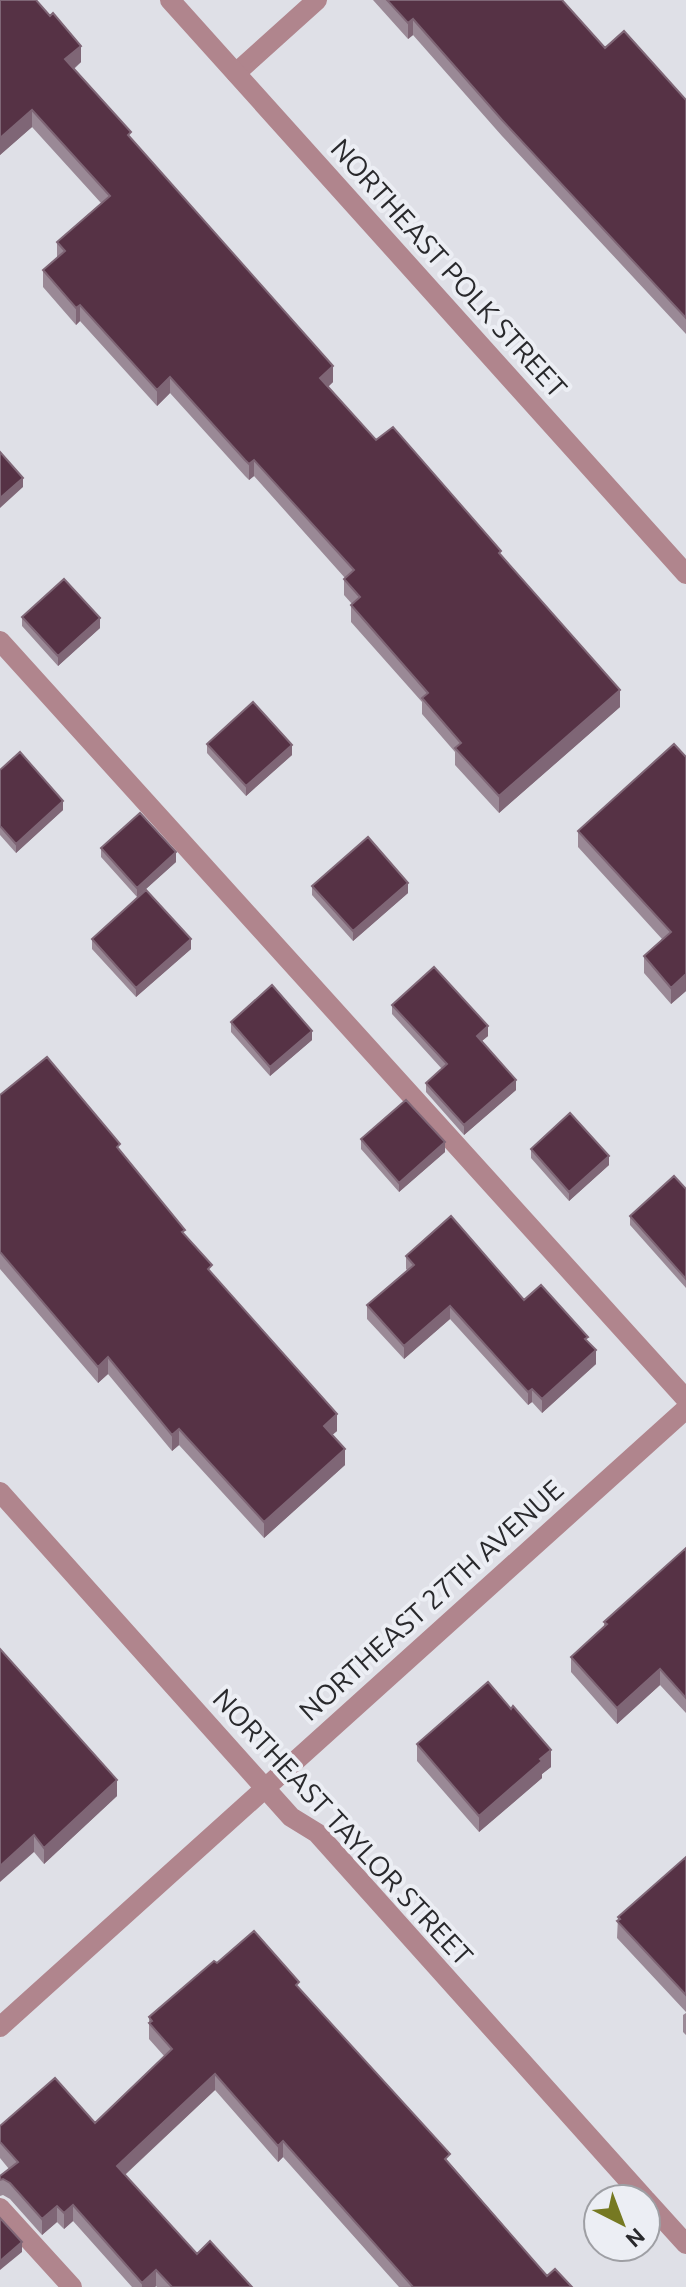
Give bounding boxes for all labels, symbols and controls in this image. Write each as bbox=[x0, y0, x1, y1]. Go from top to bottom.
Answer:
street label: NORTHEAST POLK STREET bbox=[325, 132, 574, 403]
street label: NORTHEAST 27TH AVENUE bbox=[293, 1473, 569, 1726]
street label: NORTHEAST TAYLOR STREET bbox=[207, 1682, 480, 1971]
north arrow bbox=[582, 2183, 662, 2263]
text: N bbox=[621, 2223, 650, 2253]

